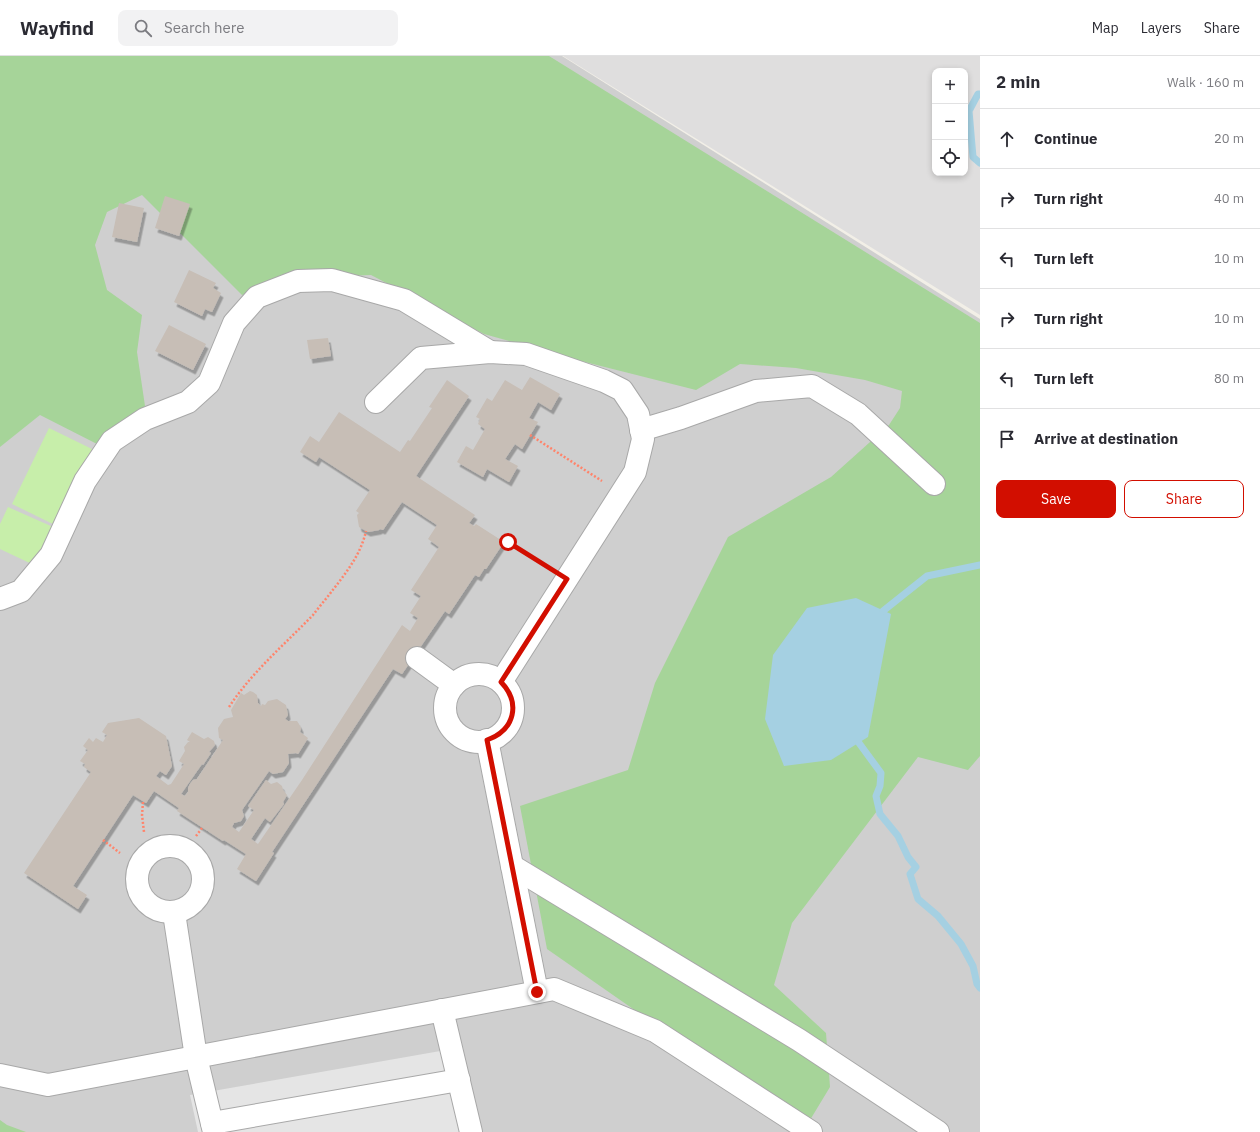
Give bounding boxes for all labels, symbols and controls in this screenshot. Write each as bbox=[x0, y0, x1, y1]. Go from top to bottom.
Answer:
search box bbox=[118, 10, 398, 46]
text: Wayfind bbox=[20, 16, 94, 40]
icon: search bbox=[132, 17, 154, 39]
text: Search here bbox=[164, 18, 244, 37]
text: Map bbox=[1092, 19, 1119, 37]
text: Layers bbox=[1141, 19, 1182, 37]
text: Share bbox=[1204, 19, 1240, 37]
map controls bbox=[932, 68, 968, 176]
button: + bbox=[932, 68, 968, 104]
text: 2 min bbox=[996, 71, 1040, 93]
text: Walk · 160 m bbox=[1167, 74, 1244, 91]
button: − bbox=[932, 104, 968, 140]
icon: ahead bbox=[996, 128, 1018, 150]
text: Continue bbox=[1034, 129, 1098, 148]
text: 20 m bbox=[1214, 130, 1244, 147]
button: locate bbox=[932, 140, 968, 176]
icon: right bbox=[996, 188, 1018, 210]
text: Turn right bbox=[1034, 189, 1103, 208]
text: 40 m bbox=[1214, 190, 1244, 207]
icon: left bbox=[996, 248, 1018, 270]
text: Turn left bbox=[1034, 249, 1094, 268]
text: 10 m bbox=[1214, 250, 1244, 267]
icon: right bbox=[996, 308, 1018, 330]
text: Turn right bbox=[1034, 309, 1103, 328]
text: 10 m bbox=[1214, 310, 1244, 327]
icon: left bbox=[996, 368, 1018, 390]
text: Turn left bbox=[1034, 369, 1094, 388]
text: 80 m bbox=[1214, 370, 1244, 387]
icon: arrive bbox=[996, 428, 1018, 450]
text: Arrive at destination bbox=[1034, 429, 1178, 448]
button: Save bbox=[996, 480, 1116, 518]
button: Share bbox=[1124, 480, 1244, 518]
route start bbox=[499, 533, 517, 551]
route end bbox=[528, 983, 546, 1001]

